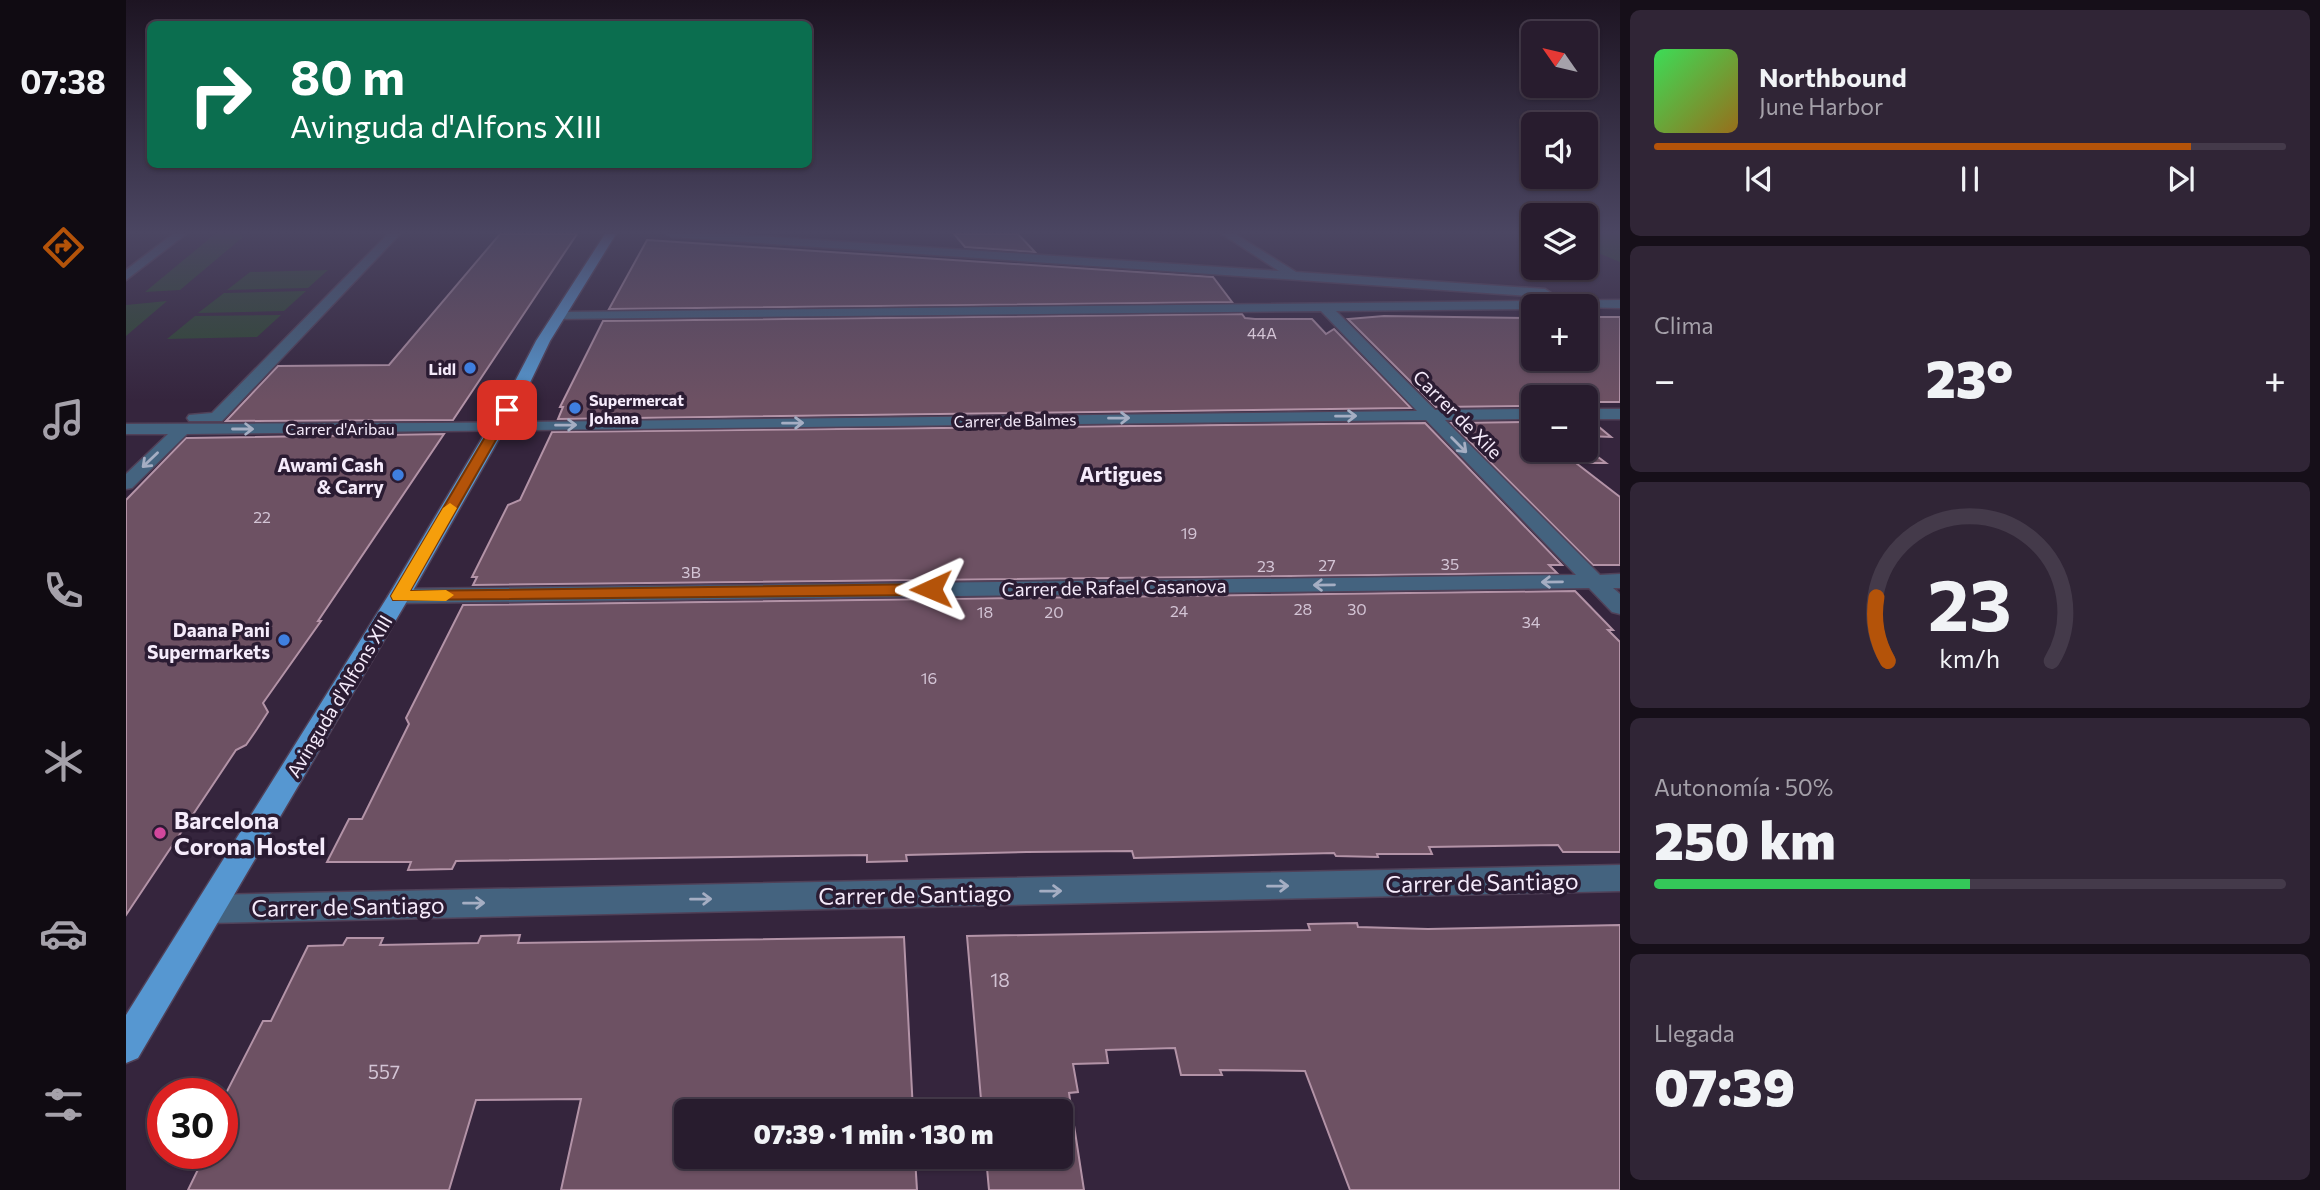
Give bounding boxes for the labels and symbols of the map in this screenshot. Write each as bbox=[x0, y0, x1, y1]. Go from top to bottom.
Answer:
north arrow bbox=[1521, 21, 1598, 98]
house number: 44A bbox=[1247, 323, 1277, 342]
place label: Lidl bbox=[429, 359, 456, 378]
marker: Lidl bbox=[462, 360, 478, 376]
street label: Carrer de Xile bbox=[1409, 365, 1507, 463]
pin bbox=[477, 380, 537, 440]
place label: Supermercat Johana bbox=[589, 390, 684, 427]
marker: Supermercat Johana bbox=[567, 400, 583, 416]
street label: Carrer de Balmes bbox=[953, 409, 1077, 431]
one-way arrow bbox=[1335, 409, 1358, 422]
one-way arrow bbox=[1107, 412, 1130, 425]
one-way arrow bbox=[782, 416, 805, 429]
street label: Carrer d'Aribau bbox=[285, 419, 395, 438]
one-way arrow bbox=[554, 419, 577, 432]
one-way arrow bbox=[231, 422, 254, 436]
one-way arrow bbox=[1451, 437, 1468, 454]
one-way arrow bbox=[141, 452, 158, 469]
place label: Awami Cash & Carry bbox=[277, 453, 385, 498]
district label: Artigues bbox=[1080, 461, 1163, 486]
marker: Awami Cash & Carry bbox=[390, 467, 406, 483]
house number: 22 bbox=[253, 507, 271, 526]
house number: 19 bbox=[1181, 523, 1197, 542]
position arrow bbox=[894, 552, 968, 626]
house number: 35 bbox=[1441, 554, 1459, 573]
house number: 27 bbox=[1318, 555, 1336, 574]
house number: 23 bbox=[1257, 556, 1275, 575]
house number: 3B bbox=[681, 562, 701, 581]
street label: Carrer de Rafael Casanova bbox=[1001, 574, 1227, 600]
one-way arrow bbox=[1541, 575, 1564, 589]
one-way arrow bbox=[1313, 578, 1336, 592]
house number: 28 bbox=[1294, 599, 1312, 618]
house number: 30 bbox=[1347, 599, 1367, 618]
house number: 24 bbox=[1170, 601, 1188, 620]
house number: 18 bbox=[977, 602, 993, 621]
house number: 20 bbox=[1044, 602, 1064, 621]
street label: Avinguda d'Alfons XIII bbox=[281, 611, 397, 781]
house number: 34 bbox=[1522, 612, 1541, 631]
place label: Daana Pani Supermarkets bbox=[147, 618, 270, 663]
marker: Daana Pani Supermarkets bbox=[276, 632, 292, 648]
house number: 16 bbox=[921, 668, 937, 687]
place label: Barcelona Corona Hostel bbox=[174, 806, 326, 860]
marker: Barcelona Corona Hostel bbox=[152, 825, 168, 841]
street label: Carrer de Santiago bbox=[1385, 866, 1579, 898]
street label: Carrer de Santiago bbox=[818, 878, 1012, 910]
one-way arrow bbox=[1267, 879, 1290, 893]
one-way arrow bbox=[1039, 884, 1062, 898]
street label: Carrer de Santiago bbox=[251, 890, 445, 922]
one-way arrow bbox=[689, 892, 712, 905]
one-way arrow bbox=[462, 897, 485, 910]
house number: 18 bbox=[990, 968, 1010, 991]
house number: 557 bbox=[368, 1060, 400, 1083]
speed limit sign: 30 bbox=[147, 1078, 238, 1169]

